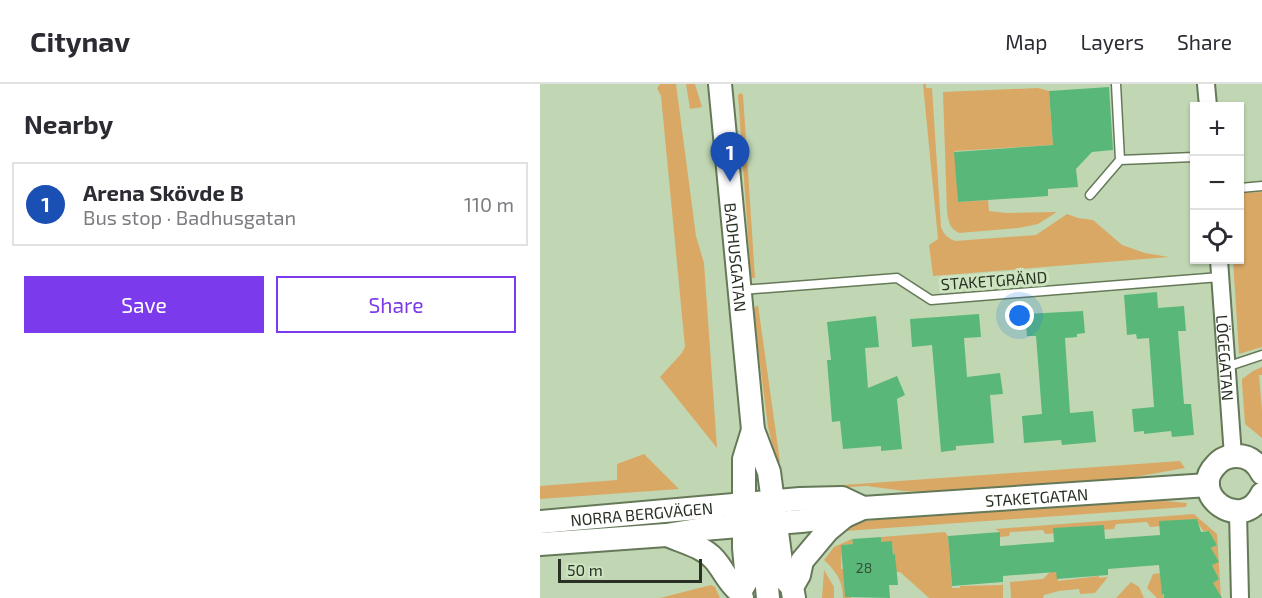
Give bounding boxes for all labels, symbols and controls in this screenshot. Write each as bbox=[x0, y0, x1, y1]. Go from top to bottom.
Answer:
text: Citynav bbox=[30, 24, 130, 58]
text: Map bbox=[1005, 29, 1047, 54]
text: Layers bbox=[1080, 29, 1144, 54]
text: Share bbox=[1177, 29, 1232, 54]
map controls bbox=[1190, 102, 1244, 264]
button: + bbox=[1190, 102, 1244, 156]
text: Nearby bbox=[24, 108, 113, 139]
pin: 1 bbox=[710, 132, 750, 182]
button: − bbox=[1190, 156, 1244, 210]
text: Arena Skövde B bbox=[83, 179, 244, 205]
text: 1 bbox=[41, 192, 50, 216]
text: 110 m bbox=[464, 192, 514, 216]
street label: BADHUSGATAN bbox=[722, 202, 751, 313]
text: Bus stop · Badhusgatan bbox=[83, 205, 296, 229]
button: locate bbox=[1190, 210, 1244, 264]
street label: STAKETGRÄND bbox=[940, 267, 1048, 293]
button: Save bbox=[24, 276, 264, 333]
button: Share bbox=[276, 276, 516, 333]
your location bbox=[1005, 301, 1034, 330]
street label: LÖGEGATAN bbox=[1213, 314, 1239, 401]
street label: STAKETGATAN bbox=[984, 484, 1089, 509]
street label: NORRA BERGVÄGEN bbox=[569, 497, 714, 529]
scale bar bbox=[558, 556, 702, 584]
house number: 28 bbox=[856, 559, 872, 576]
text: 50 m bbox=[567, 560, 603, 579]

